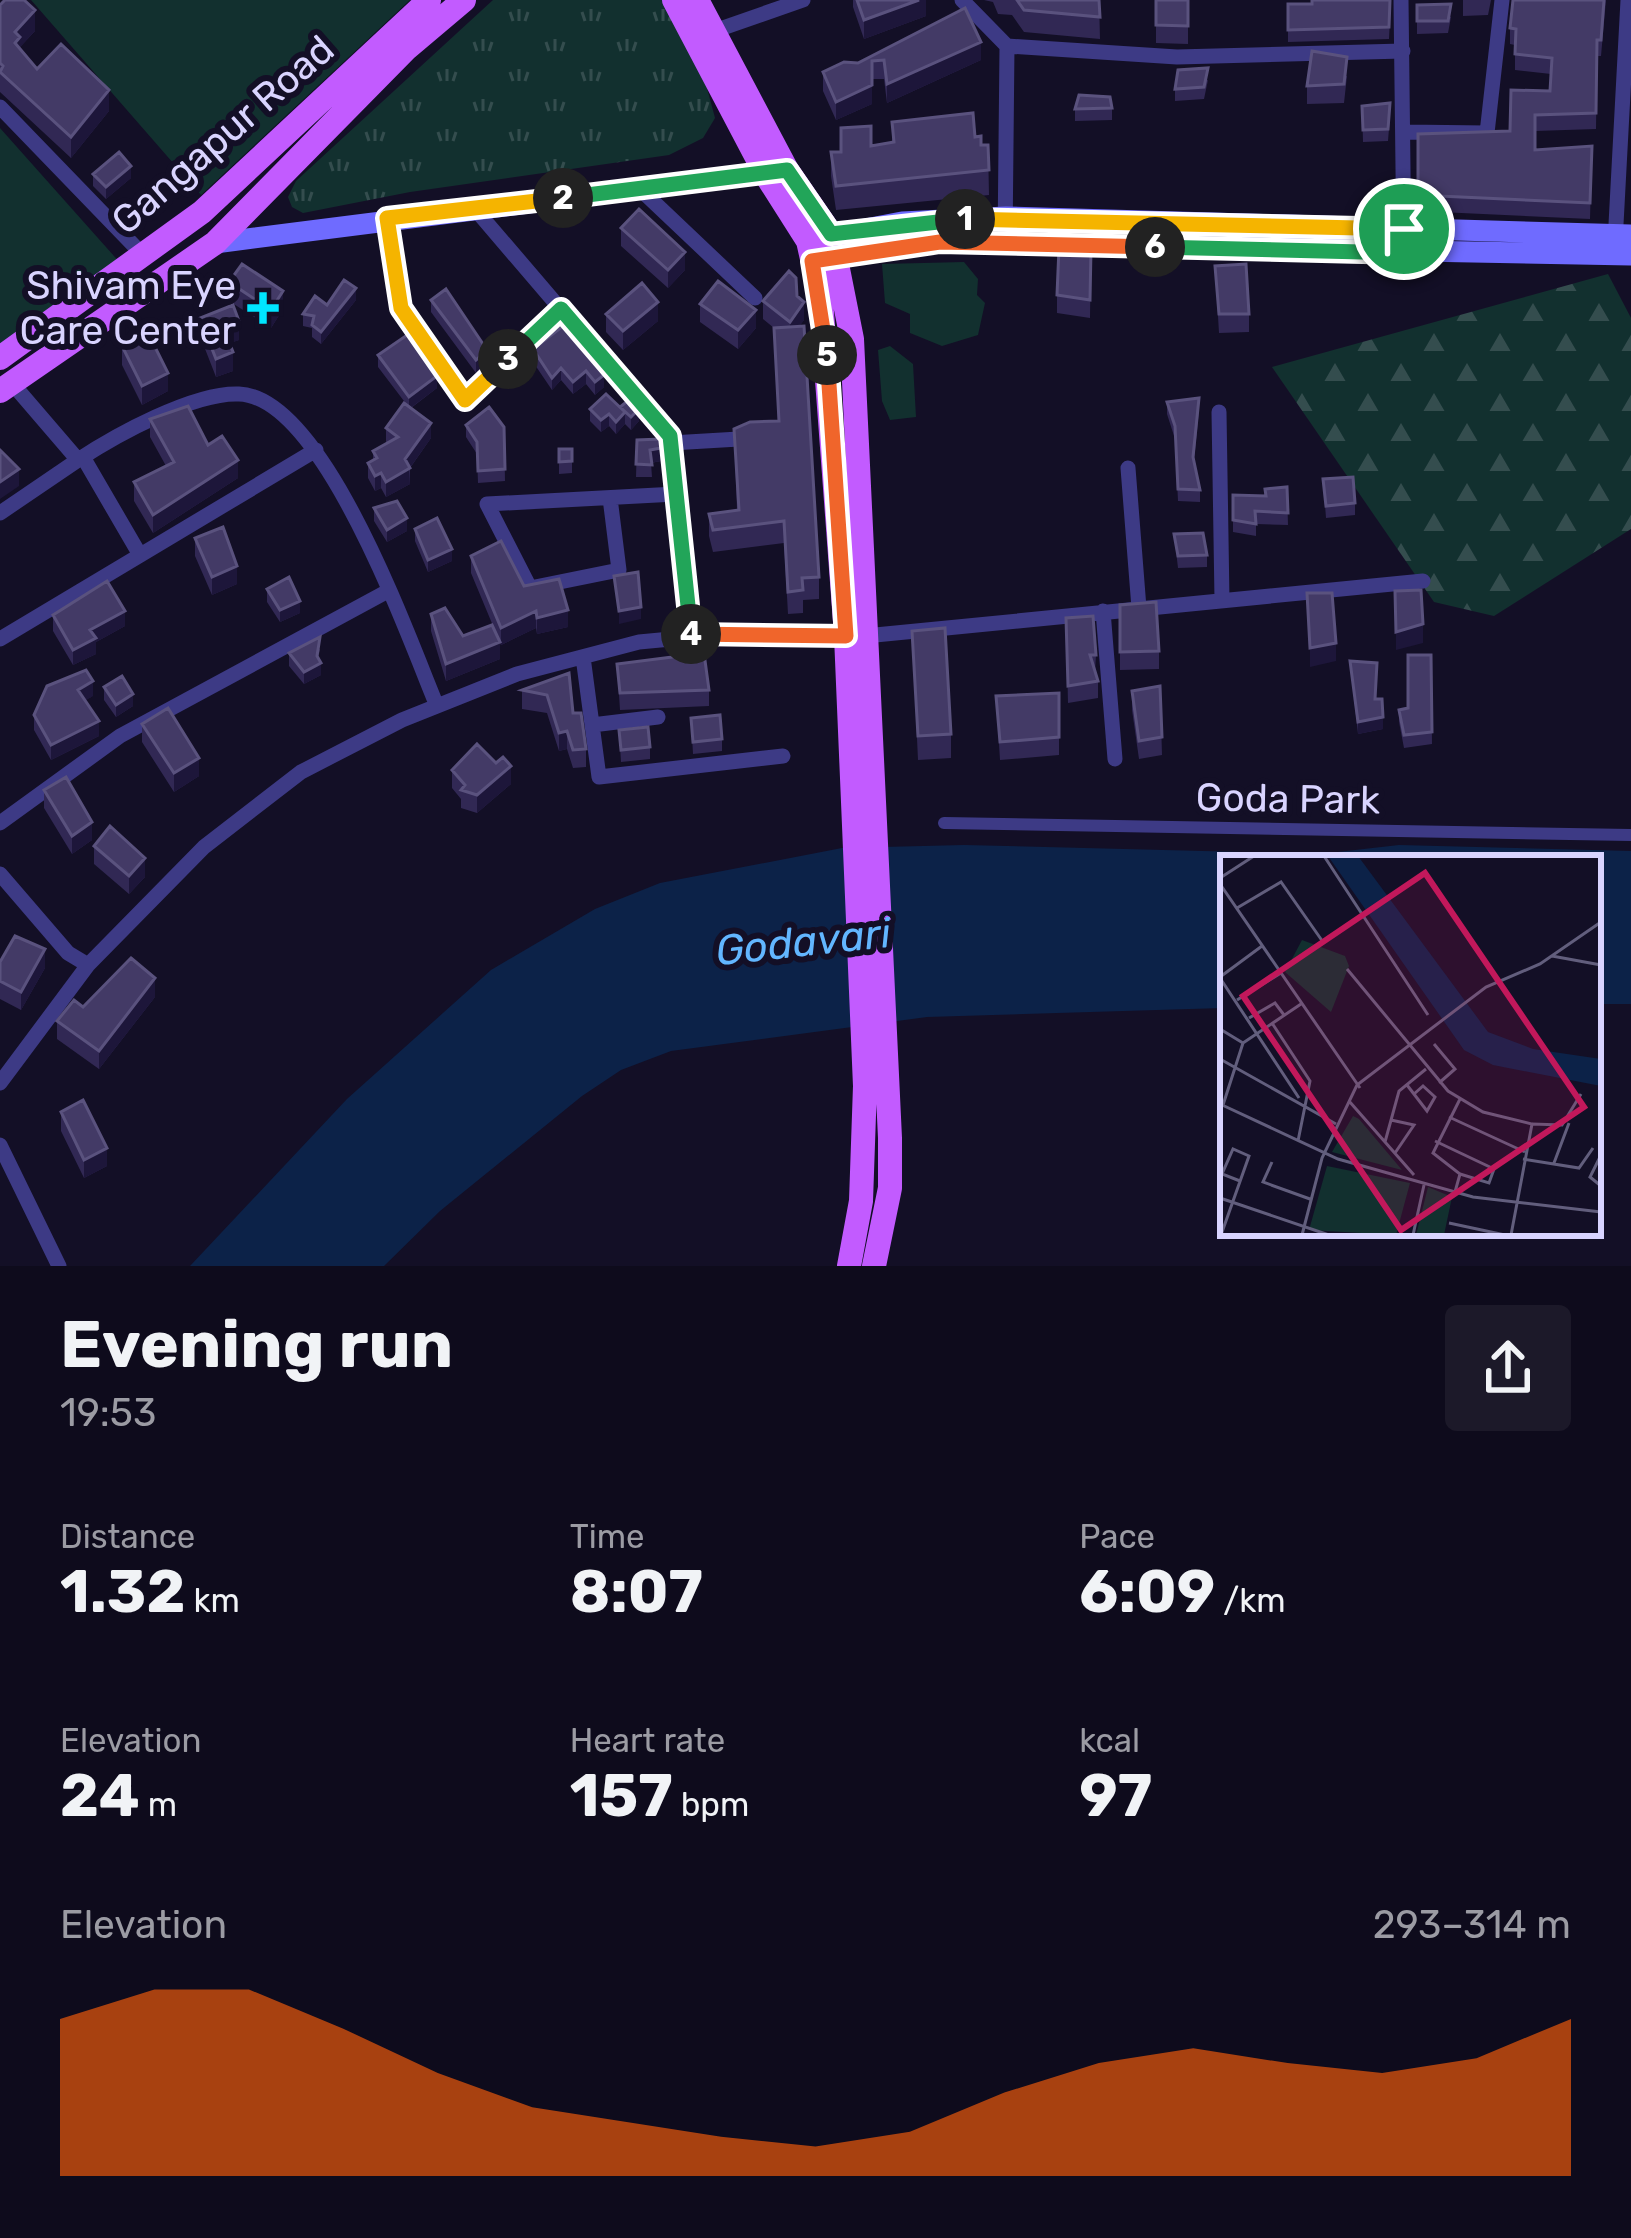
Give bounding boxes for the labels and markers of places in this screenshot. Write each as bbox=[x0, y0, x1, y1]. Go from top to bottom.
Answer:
pin: 2 bbox=[533, 168, 593, 228]
pin bbox=[1353, 178, 1455, 280]
pin: 1 bbox=[935, 189, 995, 249]
pin: 6 bbox=[1125, 217, 1185, 277]
place label: Shivam Eye Care Center bbox=[20, 263, 236, 354]
marker: Shivam Eye Care Center bbox=[247, 292, 279, 324]
pin: 5 bbox=[797, 325, 857, 385]
pin: 3 bbox=[478, 329, 538, 389]
pin: 4 bbox=[661, 604, 721, 664]

